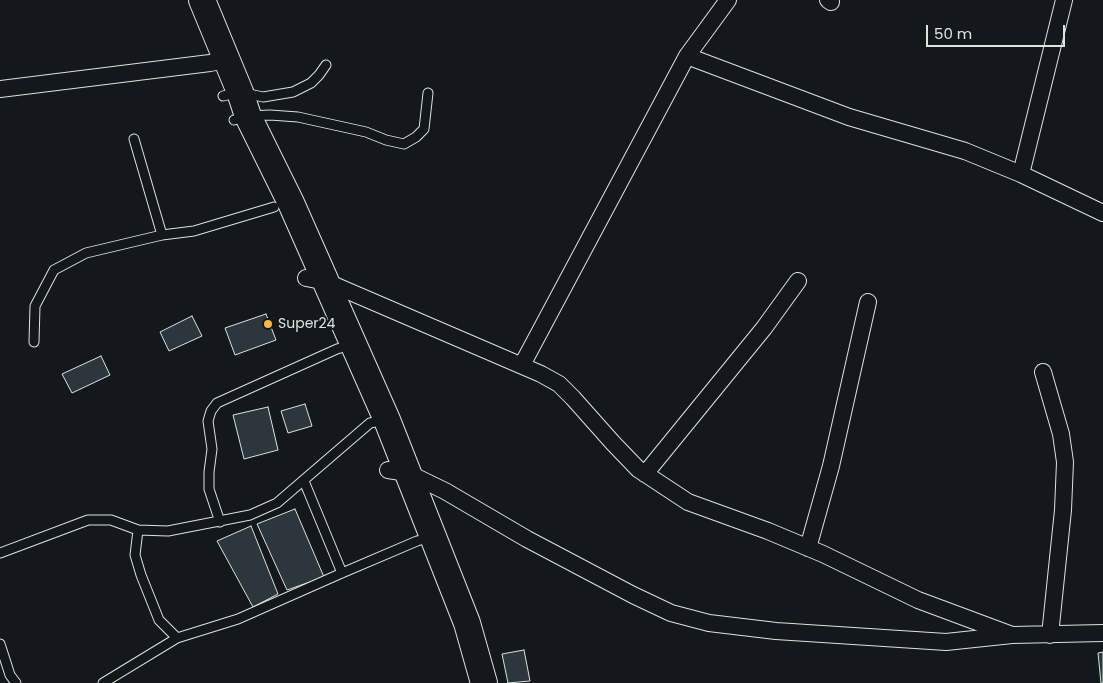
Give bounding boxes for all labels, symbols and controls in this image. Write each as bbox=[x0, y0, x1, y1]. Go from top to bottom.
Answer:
scale bar bbox=[928, 15, 1067, 47]
text: 50 m bbox=[934, 23, 972, 44]
place label: Super24 bbox=[278, 316, 335, 332]
marker: Super24 bbox=[262, 318, 274, 330]

